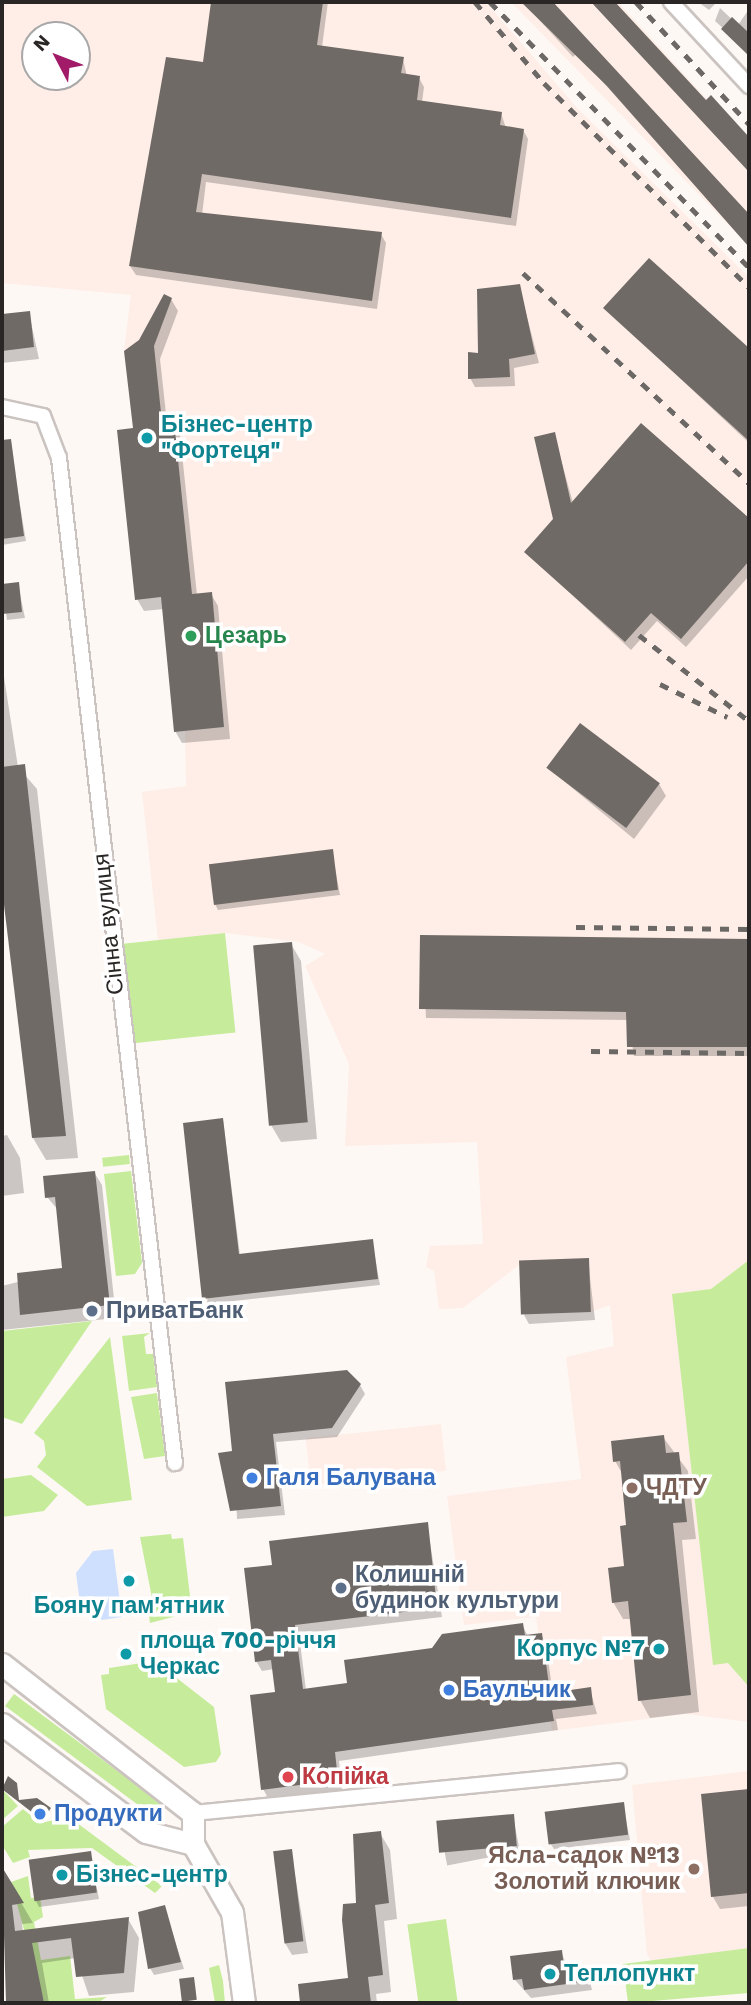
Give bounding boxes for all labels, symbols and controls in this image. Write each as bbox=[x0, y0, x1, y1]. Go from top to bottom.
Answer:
north arrow bbox=[21, 21, 91, 91]
text: N bbox=[28, 30, 55, 56]
place label: Бізнес-центр "Фортеця" bbox=[161, 411, 313, 465]
marker: Бізнес-центр "Фортеця" bbox=[139, 430, 155, 446]
place label: Цезарь bbox=[205, 622, 287, 650]
marker: Цезарь bbox=[183, 628, 199, 644]
street label: Сінна вулиця bbox=[88, 852, 130, 996]
place label: ПриватБанк bbox=[106, 1297, 243, 1325]
marker: ПриватБанк bbox=[84, 1303, 100, 1319]
place label: Галя Балувана bbox=[266, 1464, 436, 1492]
marker: Галя Балувана bbox=[244, 1470, 260, 1486]
place label: ЧДТУ bbox=[646, 1474, 707, 1502]
marker: ЧДТУ bbox=[624, 1480, 640, 1496]
place label: Колишній будинок культури bbox=[355, 1561, 559, 1615]
marker: Бояну пам'ятник bbox=[121, 1573, 137, 1589]
marker: Колишній будинок культури bbox=[333, 1580, 349, 1596]
place label: Бояну пам'ятник bbox=[34, 1592, 224, 1620]
place label: площа 700-річчя Черкас bbox=[140, 1627, 337, 1681]
place label: Корпус №7 bbox=[517, 1635, 645, 1663]
marker: Корпус №7 bbox=[651, 1641, 667, 1657]
marker: площа 700-річчя Черкас bbox=[118, 1646, 134, 1662]
place label: Баульчик bbox=[463, 1676, 571, 1704]
marker: Баульчик bbox=[441, 1682, 457, 1698]
place label: Копійка bbox=[302, 1763, 389, 1791]
marker: Копійка bbox=[280, 1769, 296, 1785]
place label: Продукти bbox=[54, 1800, 163, 1828]
marker: Продукти bbox=[32, 1806, 48, 1822]
place label: Ясла-садок №13 Золотий ключик bbox=[488, 1842, 680, 1896]
place label: Бізнес-центр bbox=[76, 1861, 228, 1889]
marker: Ясла-садок №13 Золотий ключик bbox=[686, 1861, 702, 1877]
marker: Бізнес-центр bbox=[54, 1867, 70, 1883]
place label: Теплопункт bbox=[564, 1960, 695, 1988]
marker: Теплопункт bbox=[542, 1966, 558, 1982]

